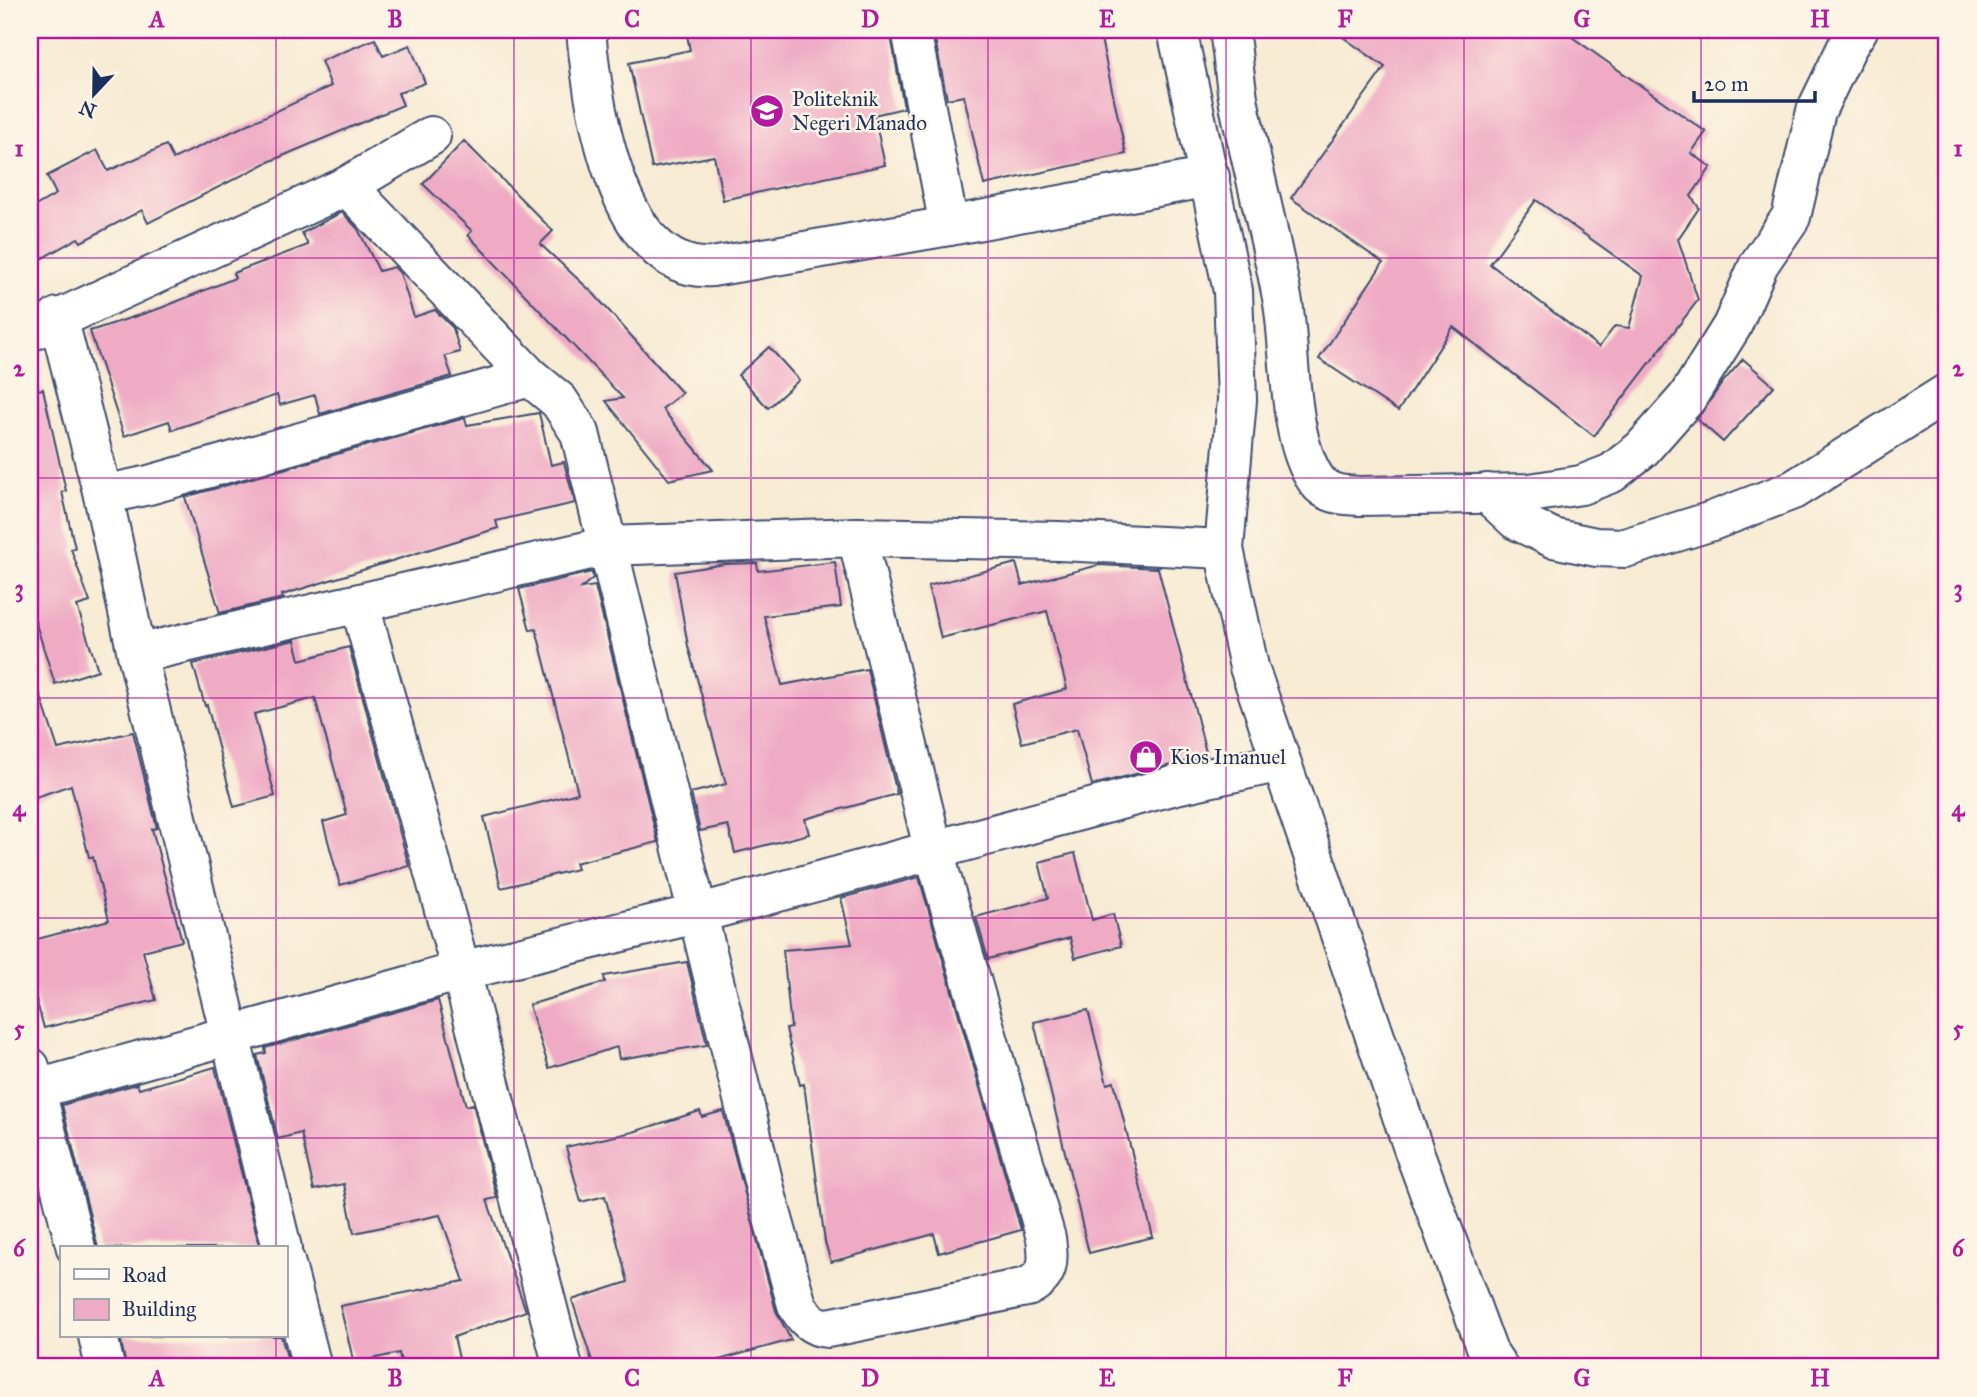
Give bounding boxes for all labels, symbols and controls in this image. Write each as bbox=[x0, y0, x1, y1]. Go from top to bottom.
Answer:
text: A bbox=[147, 5, 165, 33]
text: B bbox=[387, 5, 403, 33]
text: C bbox=[624, 5, 640, 33]
text: D bbox=[861, 5, 879, 33]
text: E bbox=[1099, 5, 1116, 33]
text: F bbox=[1337, 5, 1353, 33]
text: G bbox=[1574, 5, 1591, 33]
text: H bbox=[1810, 5, 1830, 33]
north arrow bbox=[60, 60, 130, 130]
scale bar bbox=[1694, 60, 1814, 104]
text: 20 m bbox=[1704, 71, 1749, 97]
place label: Politeknik Negeri Manado bbox=[792, 86, 927, 136]
school or university icon: Politeknik Negeri Manado bbox=[748, 92, 786, 130]
text: N bbox=[76, 96, 100, 123]
text: 1 bbox=[14, 134, 24, 162]
text: 1 bbox=[1953, 134, 1963, 162]
text: 2 bbox=[13, 354, 25, 382]
text: 2 bbox=[1952, 354, 1964, 382]
text: 3 bbox=[14, 574, 24, 603]
text: 3 bbox=[1953, 574, 1963, 603]
shop icon: Kios Imanuel bbox=[1127, 738, 1165, 776]
place label: Kios Imanuel bbox=[1170, 744, 1286, 770]
text: 4 bbox=[13, 794, 27, 822]
text: 4 bbox=[1952, 794, 1966, 822]
text: 5 bbox=[14, 1014, 25, 1042]
text: 5 bbox=[1953, 1014, 1964, 1042]
text: 6 bbox=[13, 1234, 26, 1262]
text: 6 bbox=[1952, 1234, 1965, 1262]
legend bbox=[60, 1246, 287, 1338]
text: Road bbox=[122, 1262, 167, 1288]
text: Building bbox=[122, 1296, 196, 1322]
text: A bbox=[147, 1364, 165, 1392]
text: B bbox=[387, 1364, 403, 1392]
text: C bbox=[624, 1364, 640, 1392]
text: D bbox=[861, 1364, 879, 1392]
text: E bbox=[1099, 1364, 1116, 1392]
text: F bbox=[1337, 1364, 1353, 1392]
text: G bbox=[1574, 1364, 1591, 1392]
text: H bbox=[1810, 1364, 1830, 1392]

